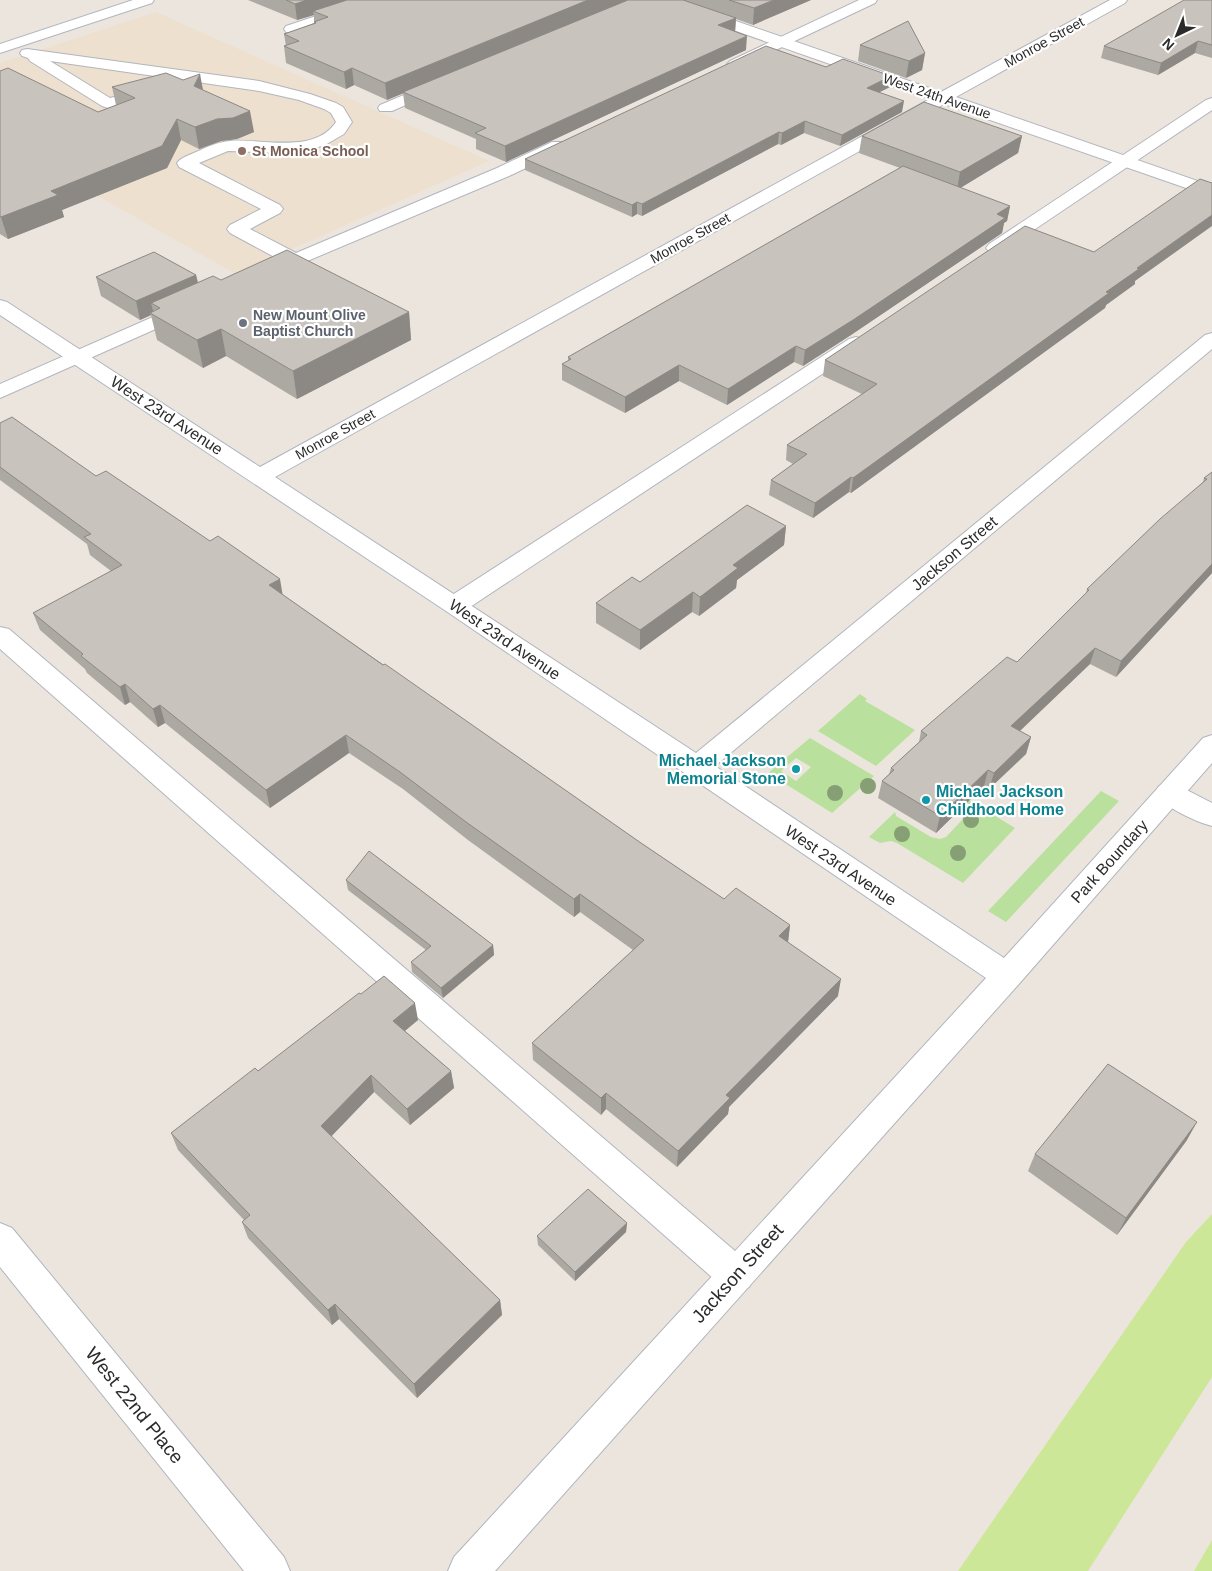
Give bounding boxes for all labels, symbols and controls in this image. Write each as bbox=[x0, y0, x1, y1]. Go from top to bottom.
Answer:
north arrow bbox=[1152, 10, 1202, 60]
street label: Monroe Street bbox=[1001, 13, 1087, 71]
text: N bbox=[1159, 35, 1177, 54]
street label: West 24th Avenue bbox=[881, 70, 993, 122]
place label: St Monica School bbox=[252, 143, 369, 159]
marker: St Monica School bbox=[236, 145, 248, 157]
street label: Monroe Street bbox=[647, 209, 733, 267]
place label: New Mount Olive Baptist Church bbox=[253, 307, 366, 339]
marker: New Mount Olive Baptist Church bbox=[237, 317, 249, 329]
street label: West 23rd Avenue bbox=[108, 373, 226, 458]
street label: Monroe Street bbox=[292, 405, 378, 463]
street label: Jackson Street bbox=[908, 513, 1001, 594]
street label: West 23rd Avenue bbox=[446, 596, 564, 683]
place label: Michael Jackson Memorial Stone bbox=[659, 752, 786, 787]
marker: Michael Jackson Memorial Stone bbox=[790, 763, 802, 775]
place label: Michael Jackson Childhood Home bbox=[936, 783, 1064, 818]
marker: Michael Jackson Childhood Home bbox=[920, 794, 932, 806]
street label: Park Boundary bbox=[1068, 816, 1151, 906]
street label: West 23rd Avenue bbox=[782, 822, 900, 909]
street label: Jackson Street bbox=[688, 1219, 788, 1327]
street label: West 22nd Place bbox=[81, 1343, 188, 1468]

